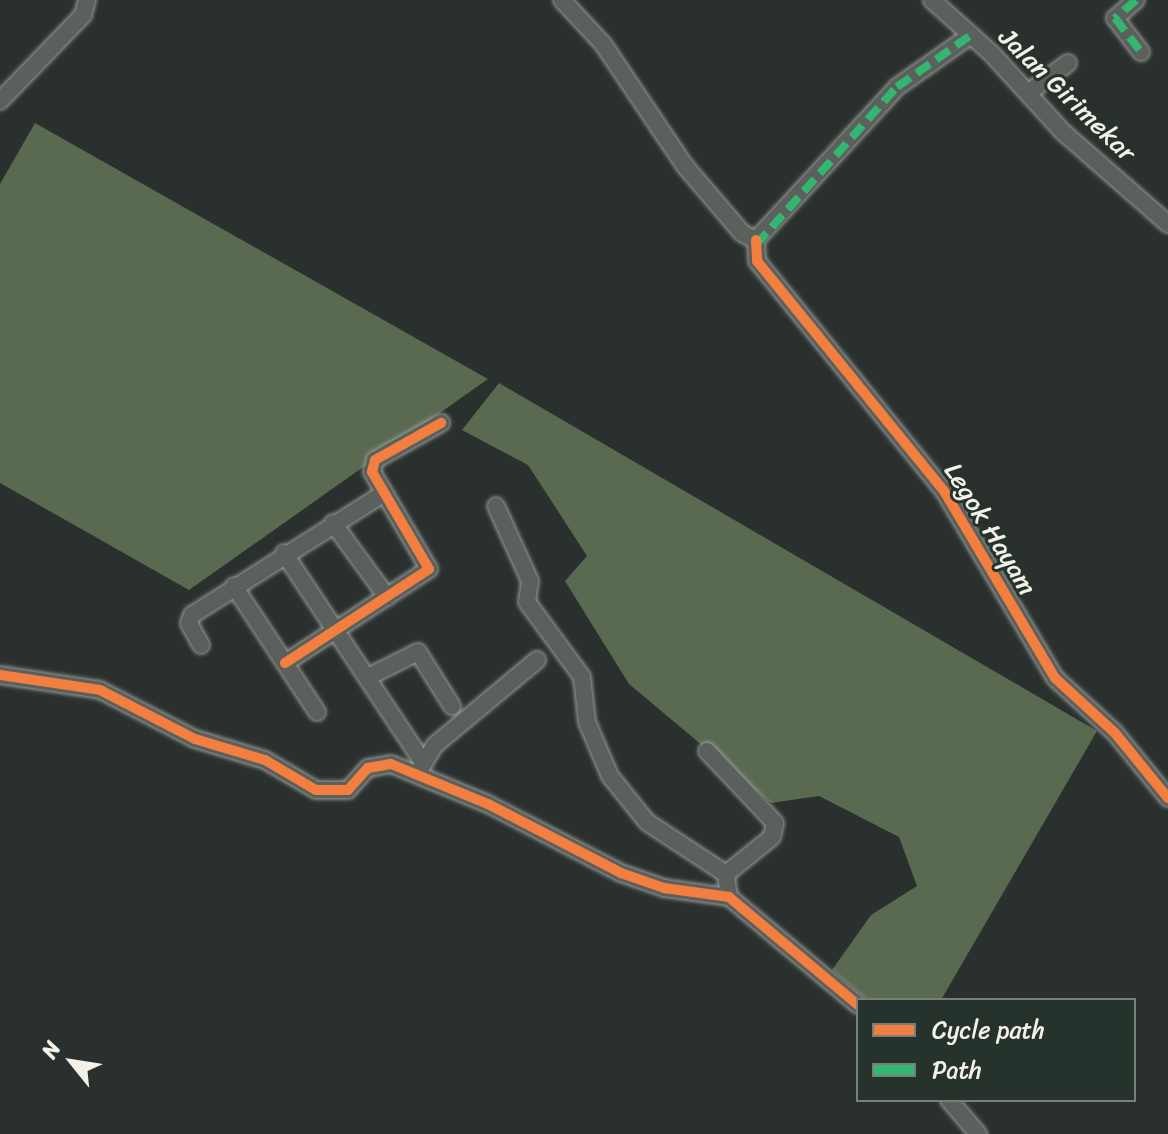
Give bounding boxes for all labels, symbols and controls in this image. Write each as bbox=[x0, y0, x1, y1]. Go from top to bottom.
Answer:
street label: Jalan Girimekar bbox=[992, 22, 1142, 168]
street label: Legok Hayam bbox=[937, 457, 1043, 601]
legend bbox=[856, 998, 1136, 1102]
text: Cycle path bbox=[932, 1009, 1045, 1051]
north arrow bbox=[32, 1022, 112, 1102]
text: N bbox=[30, 1033, 71, 1066]
text: Path bbox=[932, 1049, 982, 1091]

